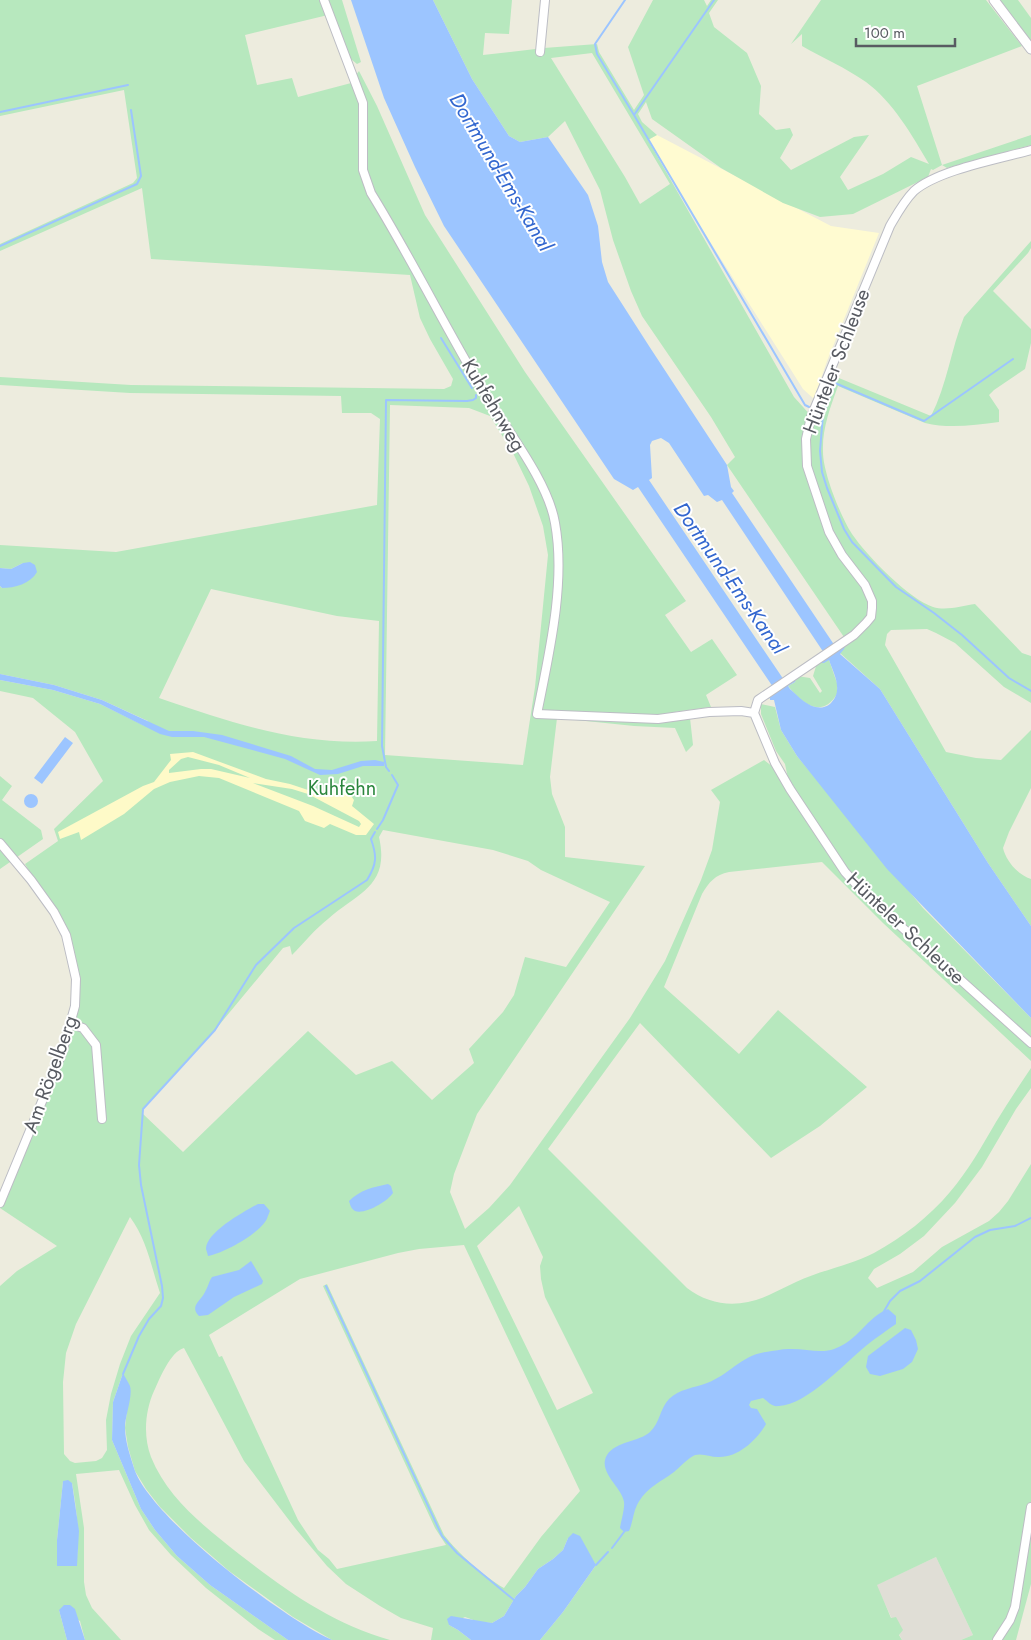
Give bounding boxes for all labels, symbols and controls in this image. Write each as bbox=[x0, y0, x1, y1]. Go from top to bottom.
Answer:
scale bar bbox=[856, 15, 955, 47]
text: 100 m bbox=[864, 22, 905, 44]
water label: Dortmund-Ems-Kanal bbox=[442, 87, 561, 258]
street label: Hünteler Schleuse bbox=[796, 285, 877, 438]
street label: Kuhfehnweg bbox=[454, 353, 533, 457]
water label: Dortmund-Ems-Kanal bbox=[666, 496, 795, 661]
park label: Kuhfehn bbox=[308, 774, 376, 803]
street label: Hünteler Schleuse bbox=[840, 866, 971, 991]
street label: Am Rögelberg bbox=[16, 1011, 85, 1137]

